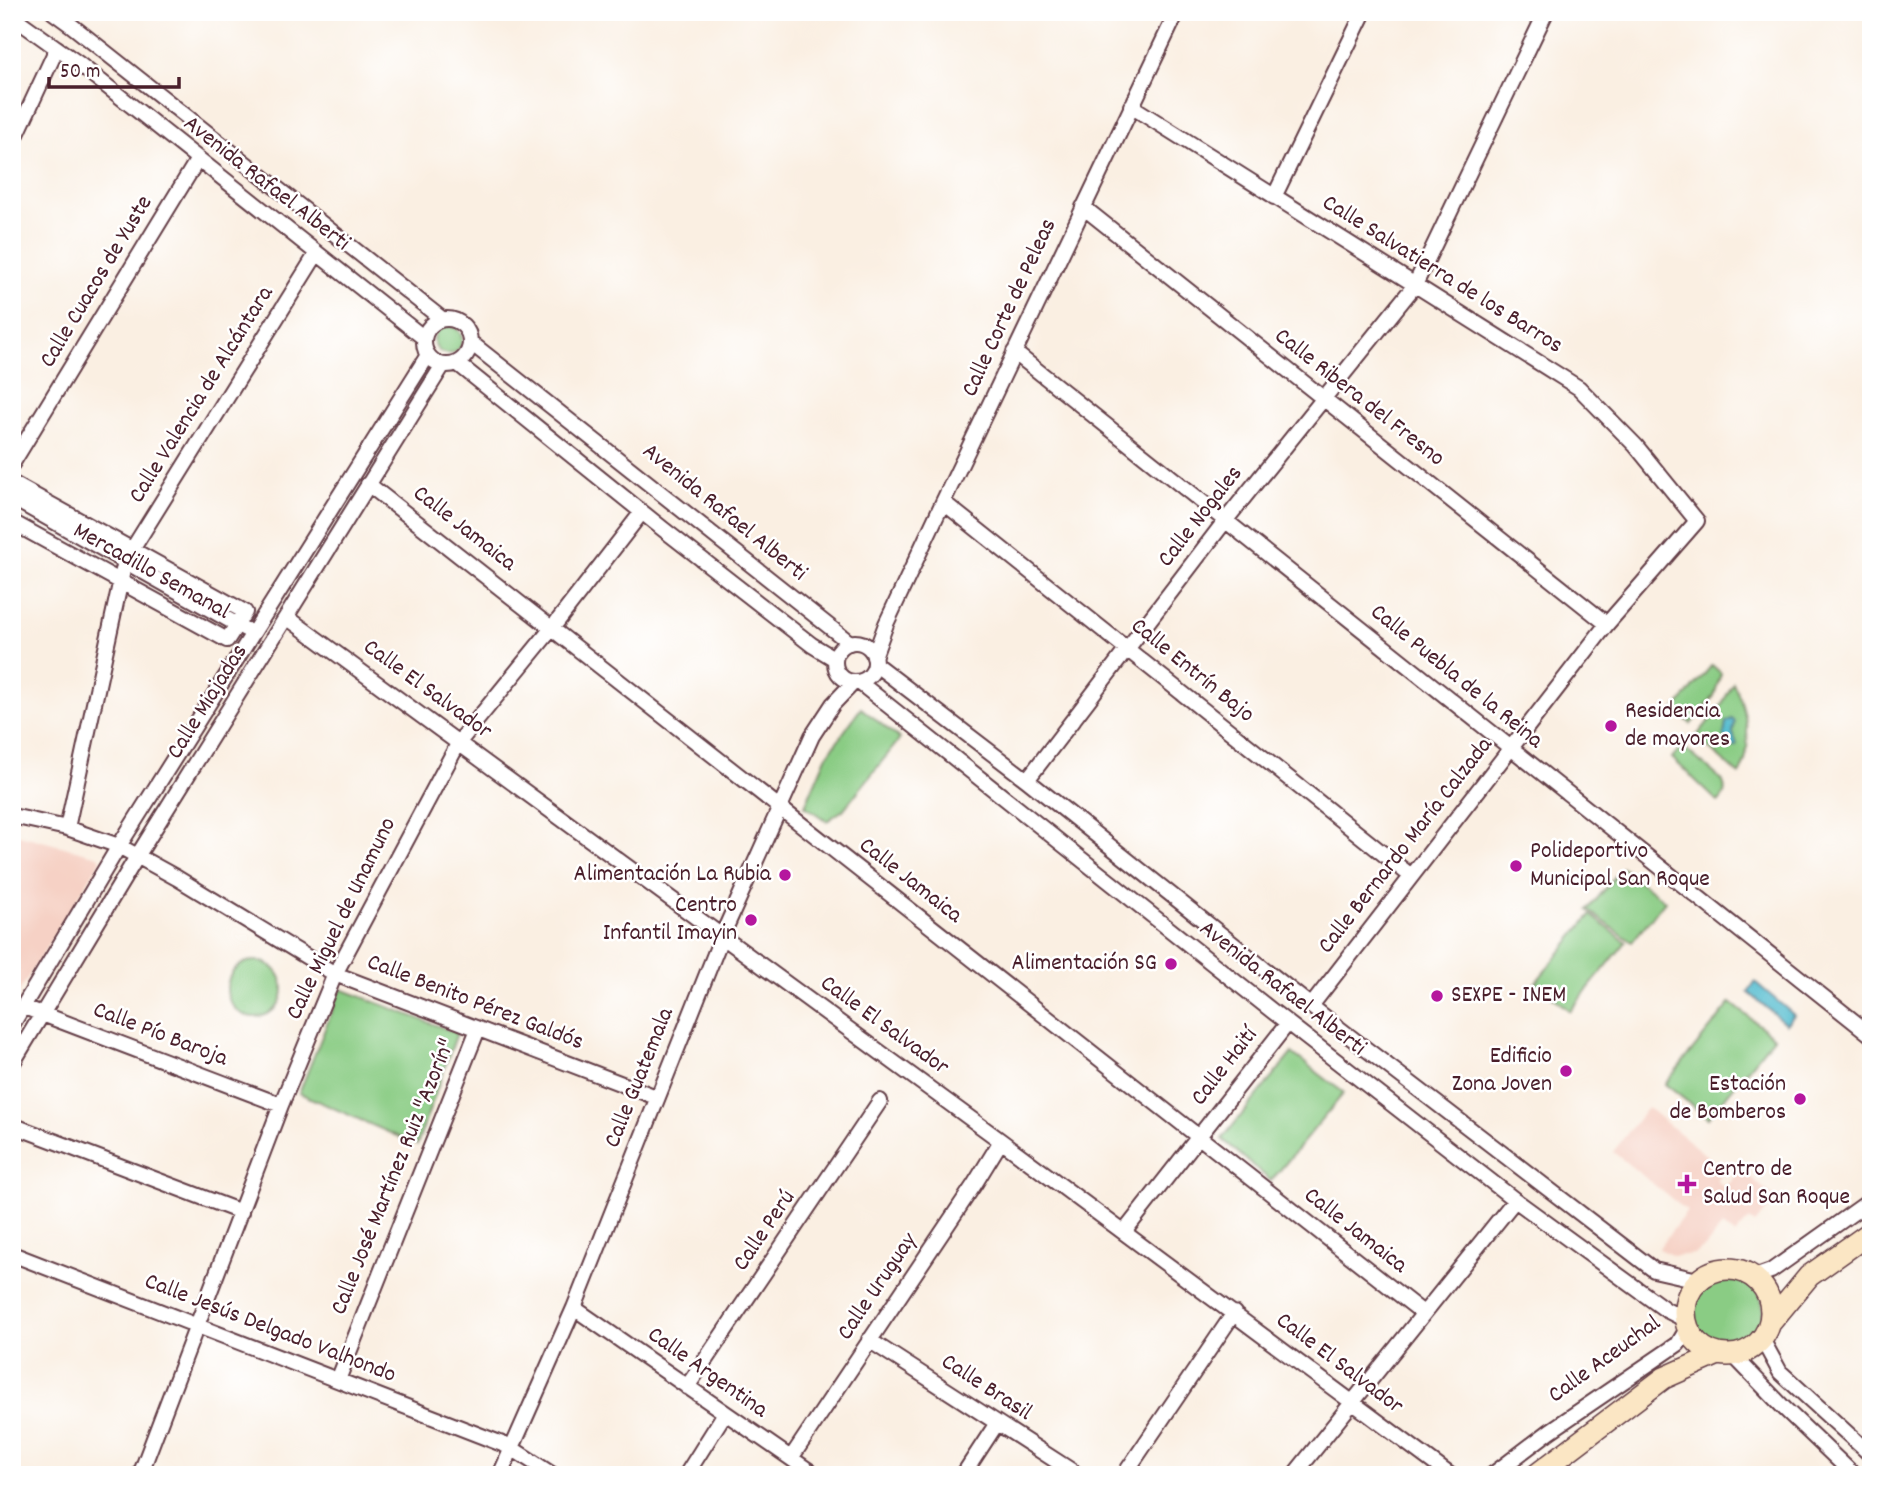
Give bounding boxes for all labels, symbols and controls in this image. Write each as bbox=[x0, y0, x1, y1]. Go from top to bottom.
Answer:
scale bar bbox=[49, 46, 178, 90]
text: 50 m bbox=[60, 58, 100, 88]
street label: Avenida Rafael Alberti bbox=[175, 108, 357, 260]
street label: Calle Salvatierra de los Barros bbox=[1315, 187, 1569, 363]
street label: Calle Cuacos de Yuste bbox=[32, 189, 162, 375]
street label: Calle Corte de Peleas bbox=[954, 213, 1066, 403]
street label: Calle Valencia de Alcántara bbox=[121, 279, 283, 510]
street label: Calle Ribera del Fresno bbox=[1266, 320, 1452, 476]
street label: Avenida Rafael Alberti bbox=[634, 436, 814, 590]
street label: Calle Nogales bbox=[1150, 459, 1252, 575]
street label: Calle Jamaica bbox=[405, 478, 524, 581]
street label: Mercadillo Semanal bbox=[66, 515, 236, 629]
street label: Calle Puebla de la Reina bbox=[1362, 596, 1550, 758]
street label: Calle Entrín Bajo bbox=[1123, 610, 1261, 732]
street label: Calle El Salvador bbox=[355, 631, 499, 749]
street label: Calle Miajadas bbox=[159, 638, 257, 766]
place label: Residencia de mayores bbox=[1625, 695, 1730, 757]
marker: Residencia de mayores bbox=[1603, 718, 1619, 734]
street label: Calle Bernardo María Calzada bbox=[1310, 730, 1502, 962]
street label: Calle Miguel de Unamuno bbox=[278, 812, 406, 1026]
street label: Calle Jamaica bbox=[851, 830, 970, 933]
place label: Polideportivo Municipal San Roque bbox=[1530, 835, 1710, 897]
place label: Alimentación La Rubia bbox=[574, 858, 772, 892]
marker: Polideportivo Municipal San Roque bbox=[1508, 858, 1524, 874]
marker: Alimentación La Rubia bbox=[777, 867, 793, 883]
place label: Centro Infantil Imayin bbox=[603, 889, 737, 951]
marker: Centro Infantil Imayin bbox=[743, 912, 759, 928]
street label: Avenida Rafael Alberti bbox=[1191, 913, 1373, 1065]
street label: Calle Benito Pérez Galdós bbox=[362, 946, 588, 1060]
place label: Alimentación SG bbox=[1012, 947, 1157, 981]
marker: Alimentación SG bbox=[1163, 956, 1179, 972]
street label: Calle El Salvador bbox=[812, 967, 956, 1085]
place label: SEXPE - INEM bbox=[1451, 979, 1566, 1013]
marker: SEXPE - INEM bbox=[1429, 988, 1445, 1004]
street label: Calle Pío Baroja bbox=[88, 994, 233, 1077]
street label: Calle Guatemala bbox=[596, 1002, 684, 1153]
street label: Calle Haití bbox=[1183, 1019, 1268, 1114]
street label: Calle José Martínez Ruiz "Azorín" bbox=[323, 1034, 465, 1320]
place label: Edificio Zona Joven bbox=[1452, 1040, 1552, 1102]
marker: Edificio Zona Joven bbox=[1558, 1063, 1574, 1079]
place label: Estación de Bomberos bbox=[1670, 1068, 1786, 1130]
marker: Estación de Bomberos bbox=[1792, 1091, 1808, 1107]
place label: Centro de Salud San Roque bbox=[1703, 1153, 1850, 1215]
marker: Centro de Salud San Roque bbox=[1677, 1174, 1697, 1194]
street label: Calle Jamaica bbox=[1296, 1180, 1415, 1283]
street label: Calle Perú bbox=[725, 1184, 805, 1278]
street label: Calle Uruguay bbox=[829, 1225, 927, 1348]
street label: Calle Jesús Delgado Valhondo bbox=[139, 1265, 401, 1393]
street label: Calle El Salvador bbox=[1268, 1305, 1410, 1423]
street label: Calle Aceuchal bbox=[1542, 1307, 1669, 1413]
street label: Calle Argentina bbox=[640, 1319, 775, 1428]
street label: Calle Brasil bbox=[934, 1346, 1038, 1430]

